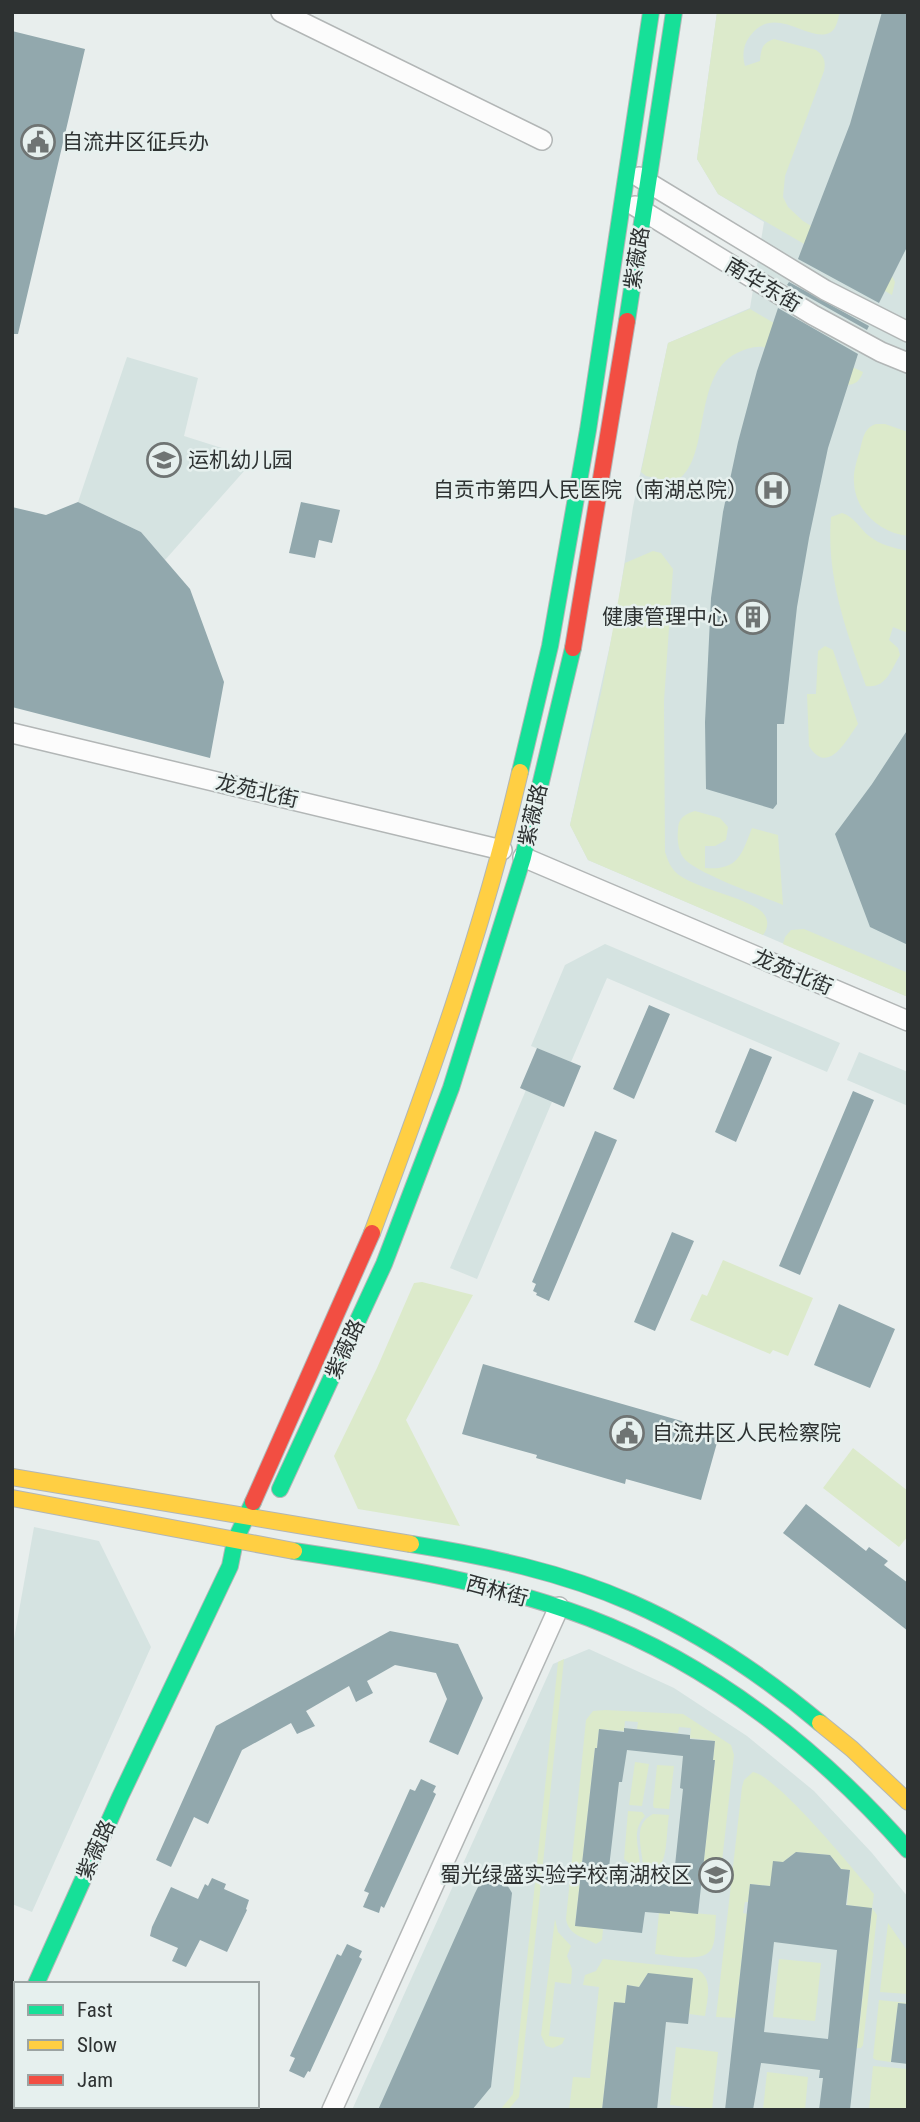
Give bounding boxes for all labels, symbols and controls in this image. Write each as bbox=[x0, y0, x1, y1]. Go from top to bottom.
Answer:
public building icon: 自流井区征兵办 bbox=[19, 123, 57, 161]
place label: 自流井区征兵办 bbox=[62, 130, 209, 154]
street label: 紫薇路 bbox=[620, 225, 654, 291]
street label: 南华东街 bbox=[721, 253, 805, 317]
school or university icon: 运机幼儿园 bbox=[145, 441, 183, 479]
place label: 运机幼儿园 bbox=[188, 448, 293, 472]
hospital icon: 自贡市第四人民医院（南湖总院） bbox=[754, 471, 792, 509]
place label: 自贡市第四人民医院（南湖总院） bbox=[433, 478, 748, 502]
building icon: 健康管理中心 bbox=[734, 598, 772, 636]
place label: 健康管理中心 bbox=[602, 605, 728, 629]
street label: 龙苑北街 bbox=[213, 770, 301, 812]
street label: 紫薇路 bbox=[514, 782, 552, 848]
street label: 龙苑北街 bbox=[750, 945, 836, 999]
street label: 紫薇路 bbox=[321, 1315, 369, 1383]
public building icon: 自流井区人民检察院 bbox=[608, 1414, 646, 1452]
place label: 自流井区人民检察院 bbox=[652, 1421, 841, 1445]
street label: 西林街 bbox=[463, 1571, 531, 1611]
street label: 紫薇路 bbox=[72, 1816, 120, 1884]
school or university icon: 蜀光绿盛实验学校南湖校区 bbox=[697, 1856, 735, 1894]
place label: 蜀光绿盛实验学校南湖校区 bbox=[440, 1863, 692, 1887]
legend bbox=[14, 1982, 259, 2108]
text: Fast bbox=[77, 1998, 113, 2022]
text: Slow bbox=[77, 2033, 117, 2057]
text: Jam bbox=[77, 2068, 113, 2092]

